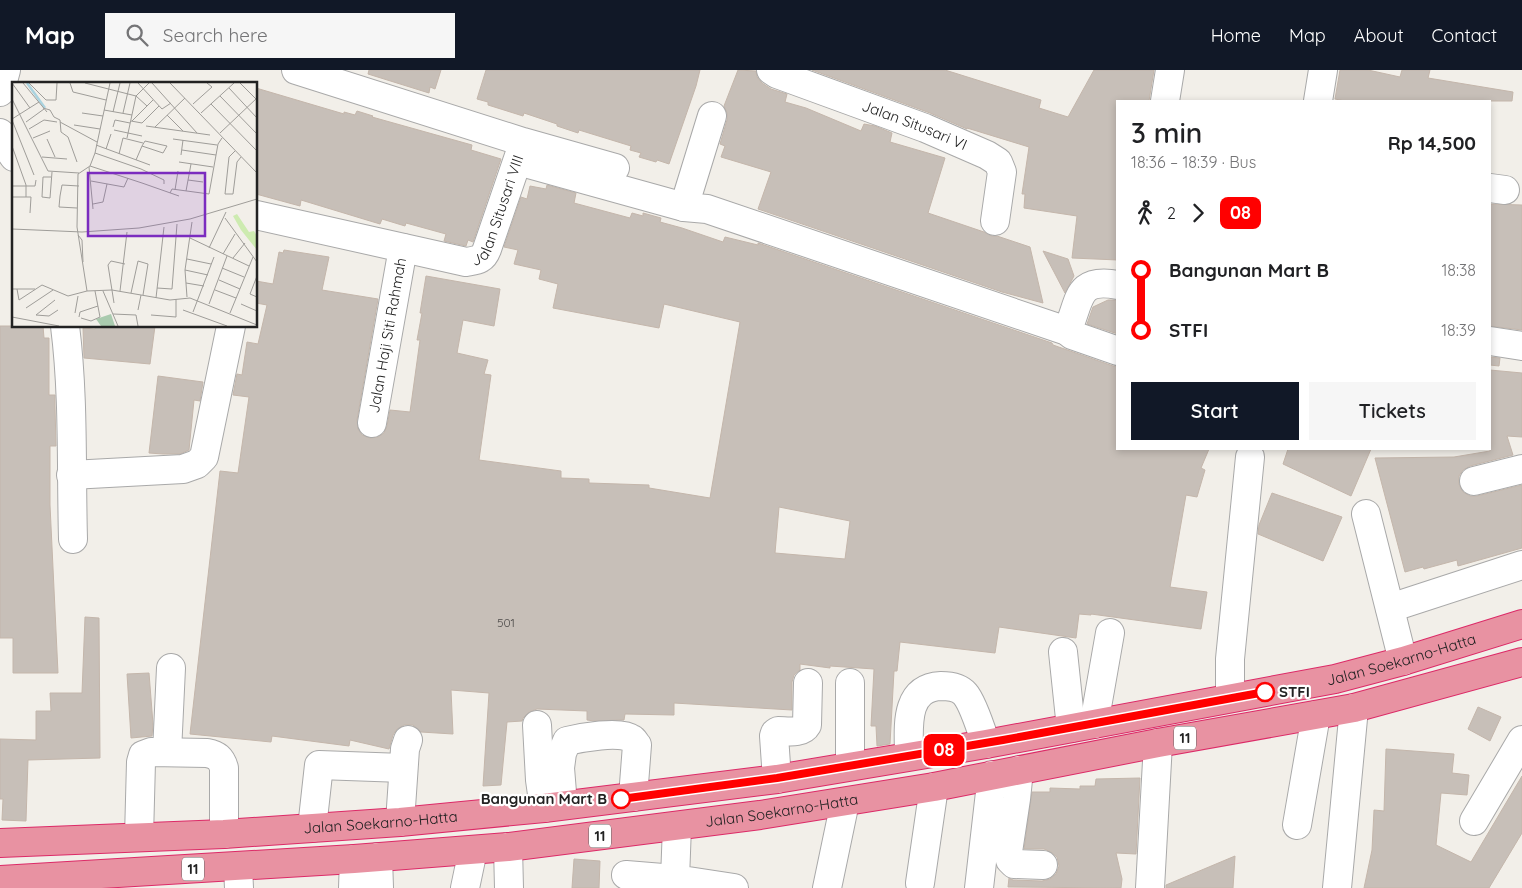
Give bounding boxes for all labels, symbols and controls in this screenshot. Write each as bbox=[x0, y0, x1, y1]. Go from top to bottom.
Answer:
search box bbox=[105, 13, 455, 58]
text: Map bbox=[25, 20, 75, 50]
icon: search bbox=[123, 21, 151, 49]
text: Search here bbox=[163, 23, 268, 47]
text: Home bbox=[1211, 24, 1261, 47]
text: Map bbox=[1289, 24, 1326, 47]
text: About bbox=[1354, 24, 1404, 47]
text: Contact bbox=[1432, 24, 1497, 47]
inset map bbox=[12, 82, 258, 328]
street label: Jalan Situsari VI bbox=[859, 96, 970, 154]
text: 3 min bbox=[1131, 115, 1202, 150]
text: Rp 14,500 bbox=[1388, 131, 1476, 155]
street label: Jalan Situsari VIII bbox=[469, 152, 528, 270]
text: 18:36 – 18:39 · Bus bbox=[1131, 152, 1256, 172]
icon: walk bbox=[1131, 199, 1159, 227]
icon: forward bbox=[1184, 199, 1212, 227]
text: 08 bbox=[1230, 201, 1251, 224]
text: 2 bbox=[1167, 203, 1176, 223]
street label: Jalan Haji Siti Rahmah bbox=[364, 256, 410, 414]
text: Bangunan Mart B bbox=[1169, 258, 1329, 282]
text: 18:38 bbox=[1441, 260, 1476, 280]
text: STFI bbox=[1169, 318, 1208, 342]
text: 18:39 bbox=[1441, 320, 1476, 340]
button: Start bbox=[1131, 382, 1299, 440]
button: Tickets bbox=[1309, 382, 1476, 440]
house number: 501 bbox=[497, 615, 515, 630]
street label: Jalan Soekarno-Hatta bbox=[1325, 629, 1478, 689]
marker: STFI bbox=[1255, 682, 1275, 702]
place label: STFI bbox=[1279, 682, 1310, 701]
road number: 11 bbox=[1174, 726, 1196, 750]
line badge: 08 bbox=[922, 734, 966, 766]
text: 08 bbox=[934, 738, 954, 761]
place label: Bangunan Mart B bbox=[481, 789, 607, 808]
marker: Bangunan Mart B bbox=[611, 789, 631, 809]
street label: Jalan Soekarno-Hatta bbox=[704, 789, 859, 831]
street label: Jalan Soekarno-Hatta bbox=[303, 806, 458, 838]
road number: 11 bbox=[589, 824, 611, 848]
road number: 11 bbox=[182, 858, 204, 881]

